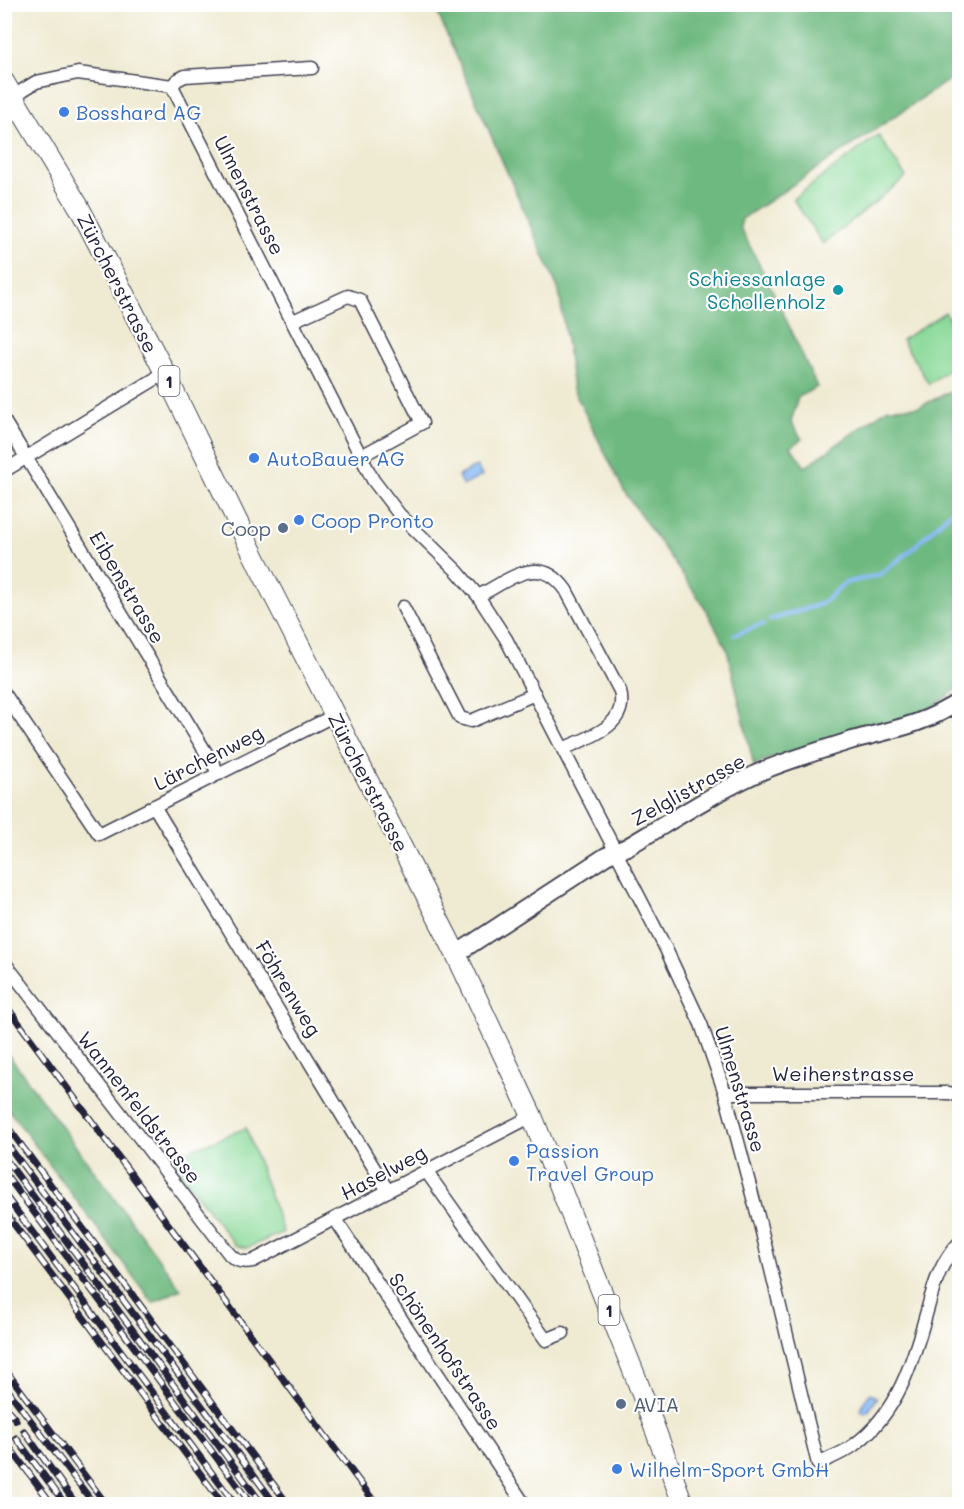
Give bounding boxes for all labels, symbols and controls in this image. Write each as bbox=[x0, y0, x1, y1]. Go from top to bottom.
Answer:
place label: Bosshard AG bbox=[76, 99, 201, 125]
marker: Bosshard AG bbox=[57, 105, 71, 119]
street label: Ulmenstrasse bbox=[209, 131, 291, 259]
street label: Zürcherstrasse bbox=[72, 209, 164, 357]
place label: Schiessanlage Schollenholz bbox=[689, 265, 826, 314]
marker: Schiessanlage Schollenholz bbox=[831, 283, 845, 297]
road number: 1 bbox=[158, 366, 180, 396]
place label: AutoBauer AG bbox=[266, 445, 405, 471]
marker: AutoBauer AG bbox=[247, 451, 261, 465]
place label: Coop Pronto bbox=[311, 507, 434, 533]
marker: Coop Pronto bbox=[292, 513, 306, 527]
place label: Coop bbox=[221, 515, 271, 541]
marker: Coop bbox=[276, 521, 290, 535]
street label: Eibenstrasse bbox=[84, 526, 172, 648]
street label: Zürcherstrasse bbox=[323, 708, 415, 856]
street label: Lärchenweg bbox=[149, 718, 267, 796]
street label: Zelglistrasse bbox=[626, 747, 750, 831]
street label: Föhrenweg bbox=[250, 935, 328, 1041]
street label: Ulmenstrasse bbox=[709, 1023, 773, 1155]
street label: Wannenfeldstrasse bbox=[72, 1026, 208, 1188]
street label: Weiherstrasse bbox=[772, 1060, 914, 1086]
place label: Passion Travel Group bbox=[526, 1137, 654, 1186]
street label: Haselweg bbox=[336, 1139, 430, 1205]
marker: Passion Travel Group bbox=[507, 1154, 521, 1168]
street label: Schönenhofstrasse bbox=[384, 1267, 508, 1435]
road number: 1 bbox=[598, 1295, 620, 1325]
place label: AVIA bbox=[633, 1391, 679, 1417]
marker: AVIA bbox=[614, 1397, 628, 1411]
place label: Wilhelm-Sport GmbH bbox=[629, 1456, 829, 1482]
marker: Wilhelm-Sport GmbH bbox=[610, 1462, 624, 1476]

